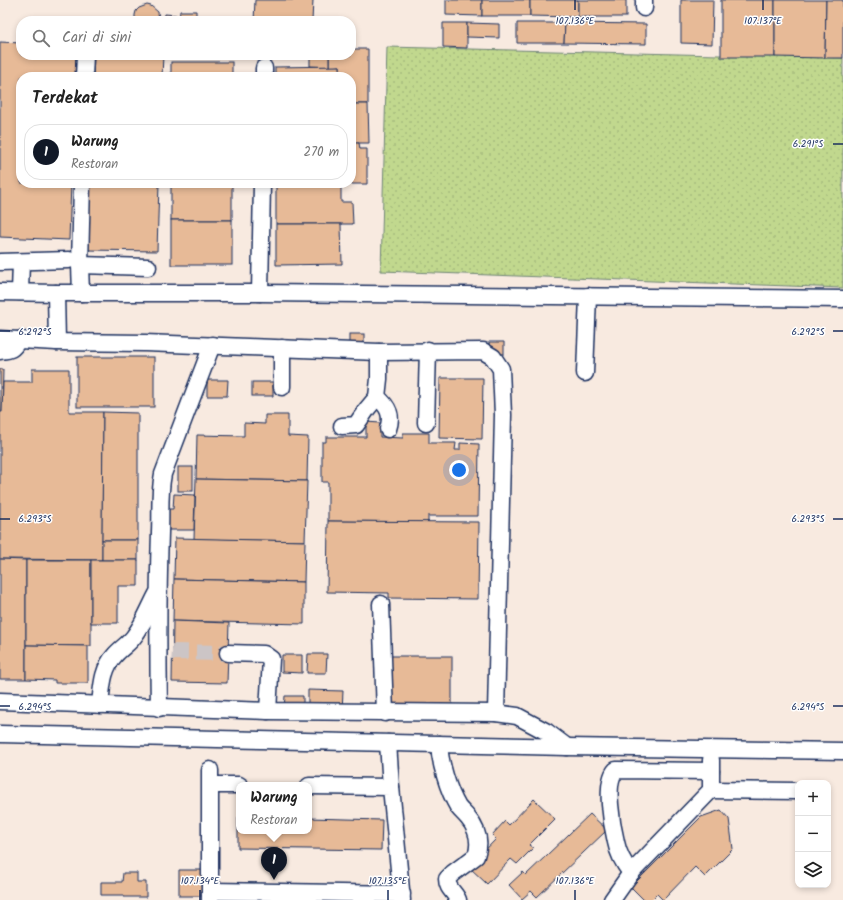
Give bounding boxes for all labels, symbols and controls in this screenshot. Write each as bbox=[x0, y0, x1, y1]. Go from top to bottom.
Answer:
text: 107.136°E bbox=[556, 13, 596, 29]
text: 107.137°E bbox=[744, 13, 783, 29]
search box bbox=[16, 16, 356, 60]
text: Cari di sini bbox=[62, 26, 131, 50]
icon: search bbox=[30, 27, 52, 49]
text: Terdekat bbox=[32, 85, 98, 112]
text: Warung bbox=[71, 130, 119, 154]
text: 6.291°S bbox=[793, 136, 824, 152]
text: 1 bbox=[44, 142, 48, 163]
text: 270 m bbox=[303, 142, 339, 163]
text: Restoran bbox=[71, 154, 118, 175]
text: 6.292°S bbox=[18, 324, 52, 340]
text: 6.292°S bbox=[791, 324, 825, 340]
your location bbox=[449, 460, 469, 480]
text: 6.293°S bbox=[18, 511, 52, 527]
text: 6.293°S bbox=[791, 511, 825, 527]
text: 6.294°S bbox=[19, 699, 52, 715]
text: 6.294°S bbox=[792, 699, 825, 715]
map controls bbox=[795, 780, 831, 888]
button: + bbox=[795, 780, 831, 816]
popup bbox=[236, 782, 312, 834]
text: Warung bbox=[250, 786, 298, 810]
text: Restoran bbox=[250, 810, 297, 831]
button: − bbox=[795, 816, 831, 852]
pin: 1 bbox=[261, 847, 287, 880]
button: layers bbox=[795, 852, 831, 888]
text: 107.134°E bbox=[181, 873, 221, 889]
text: 107.135°E bbox=[369, 873, 408, 889]
text: 107.136°E bbox=[556, 873, 596, 889]

